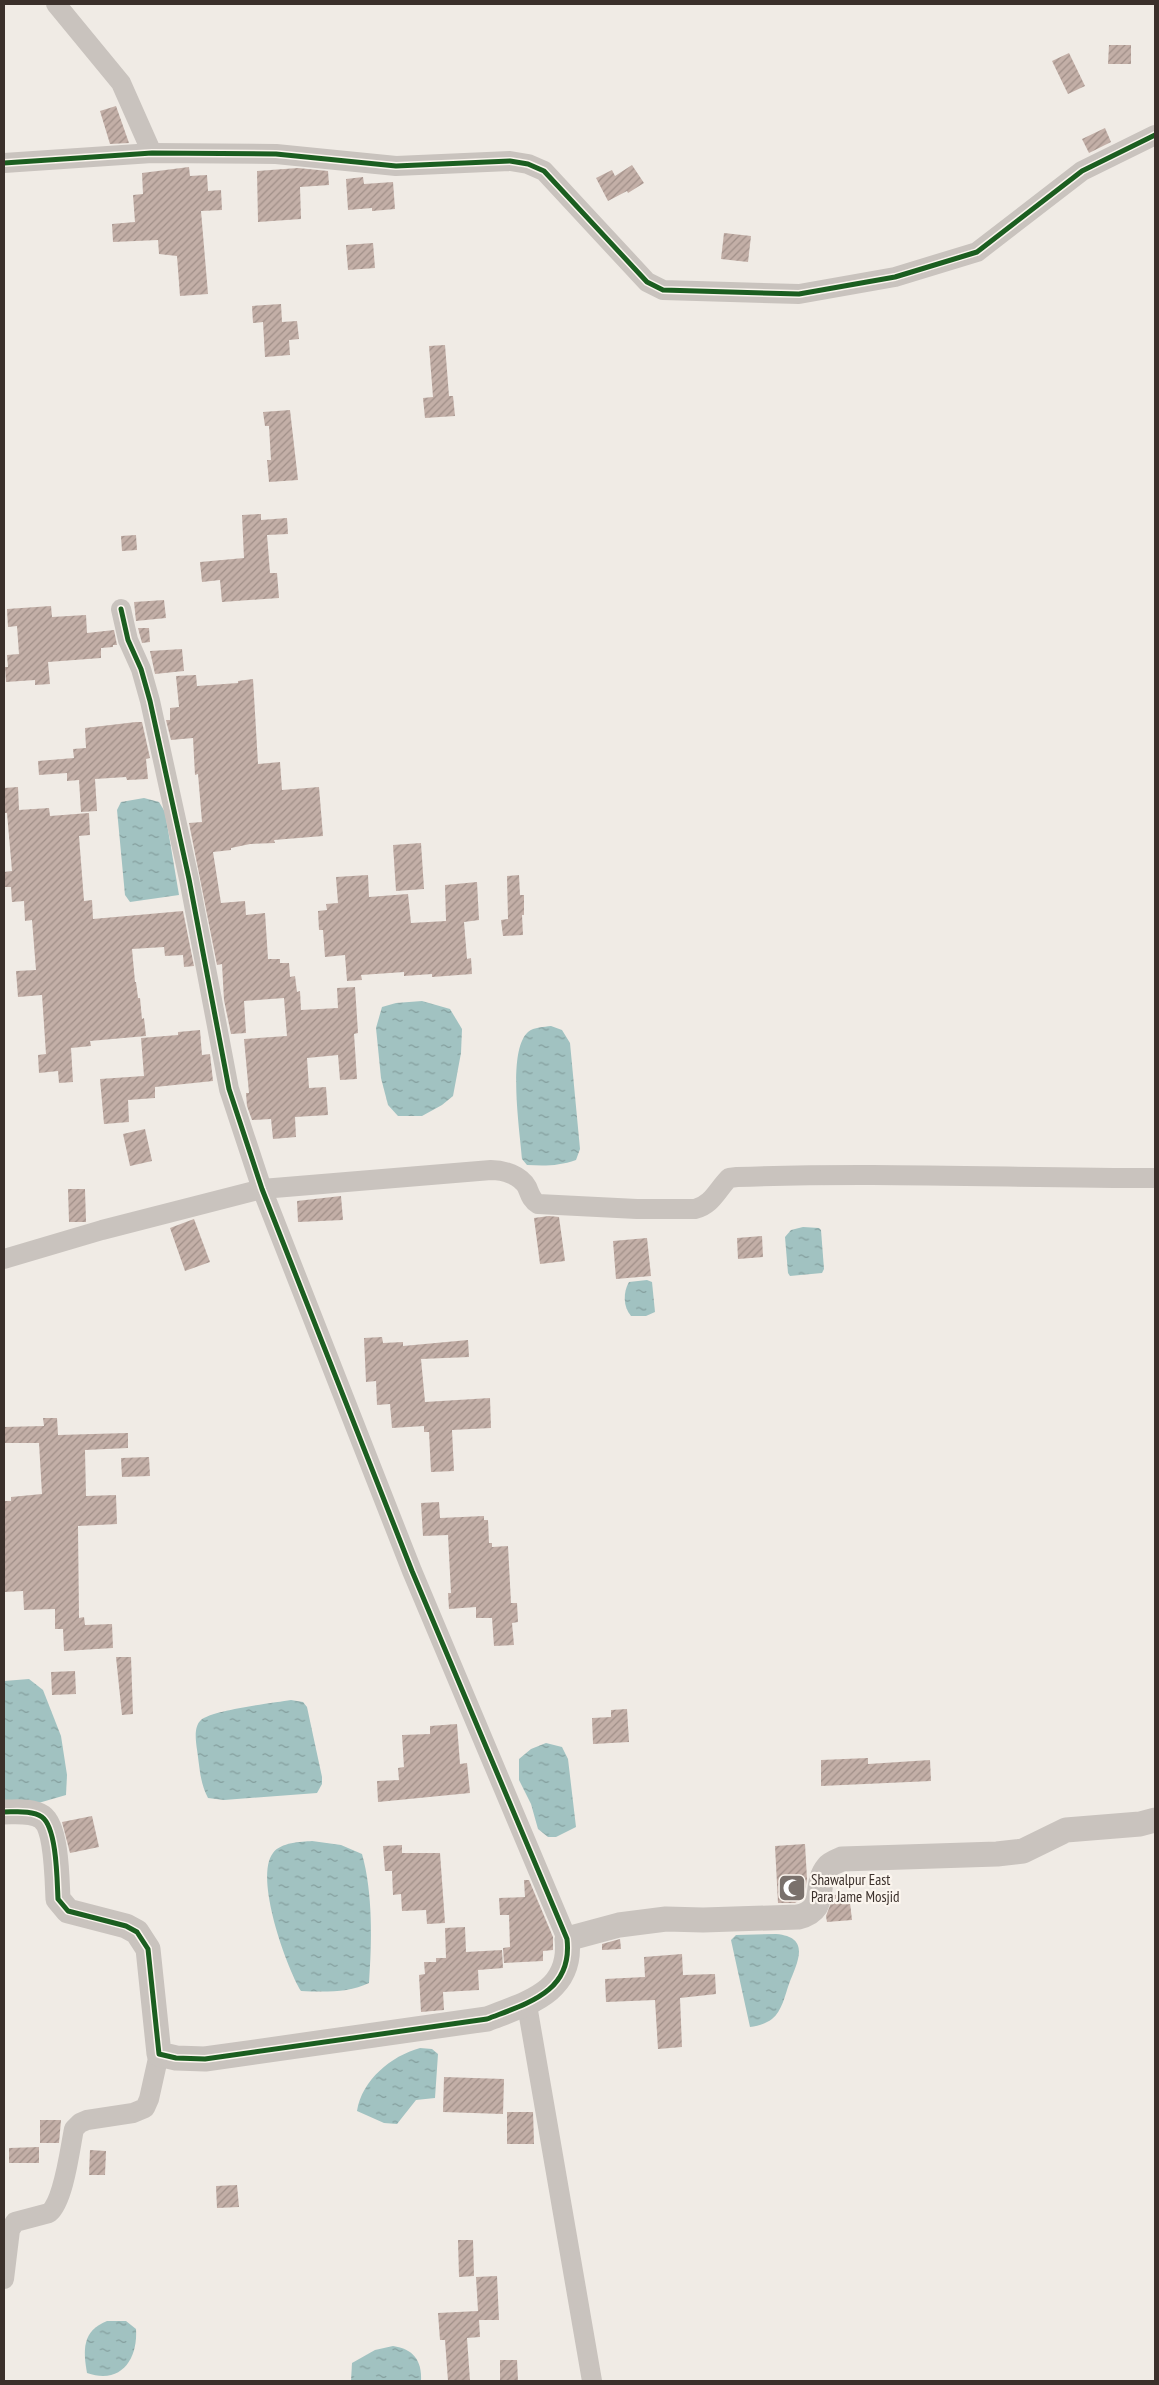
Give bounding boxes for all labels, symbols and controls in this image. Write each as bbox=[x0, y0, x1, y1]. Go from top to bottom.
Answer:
place label: Shawalpur East Para Jame Mosjid bbox=[811, 1870, 900, 1906]
mosque icon: Shawalpur East Para Jame Mosjid bbox=[777, 1873, 807, 1903]

